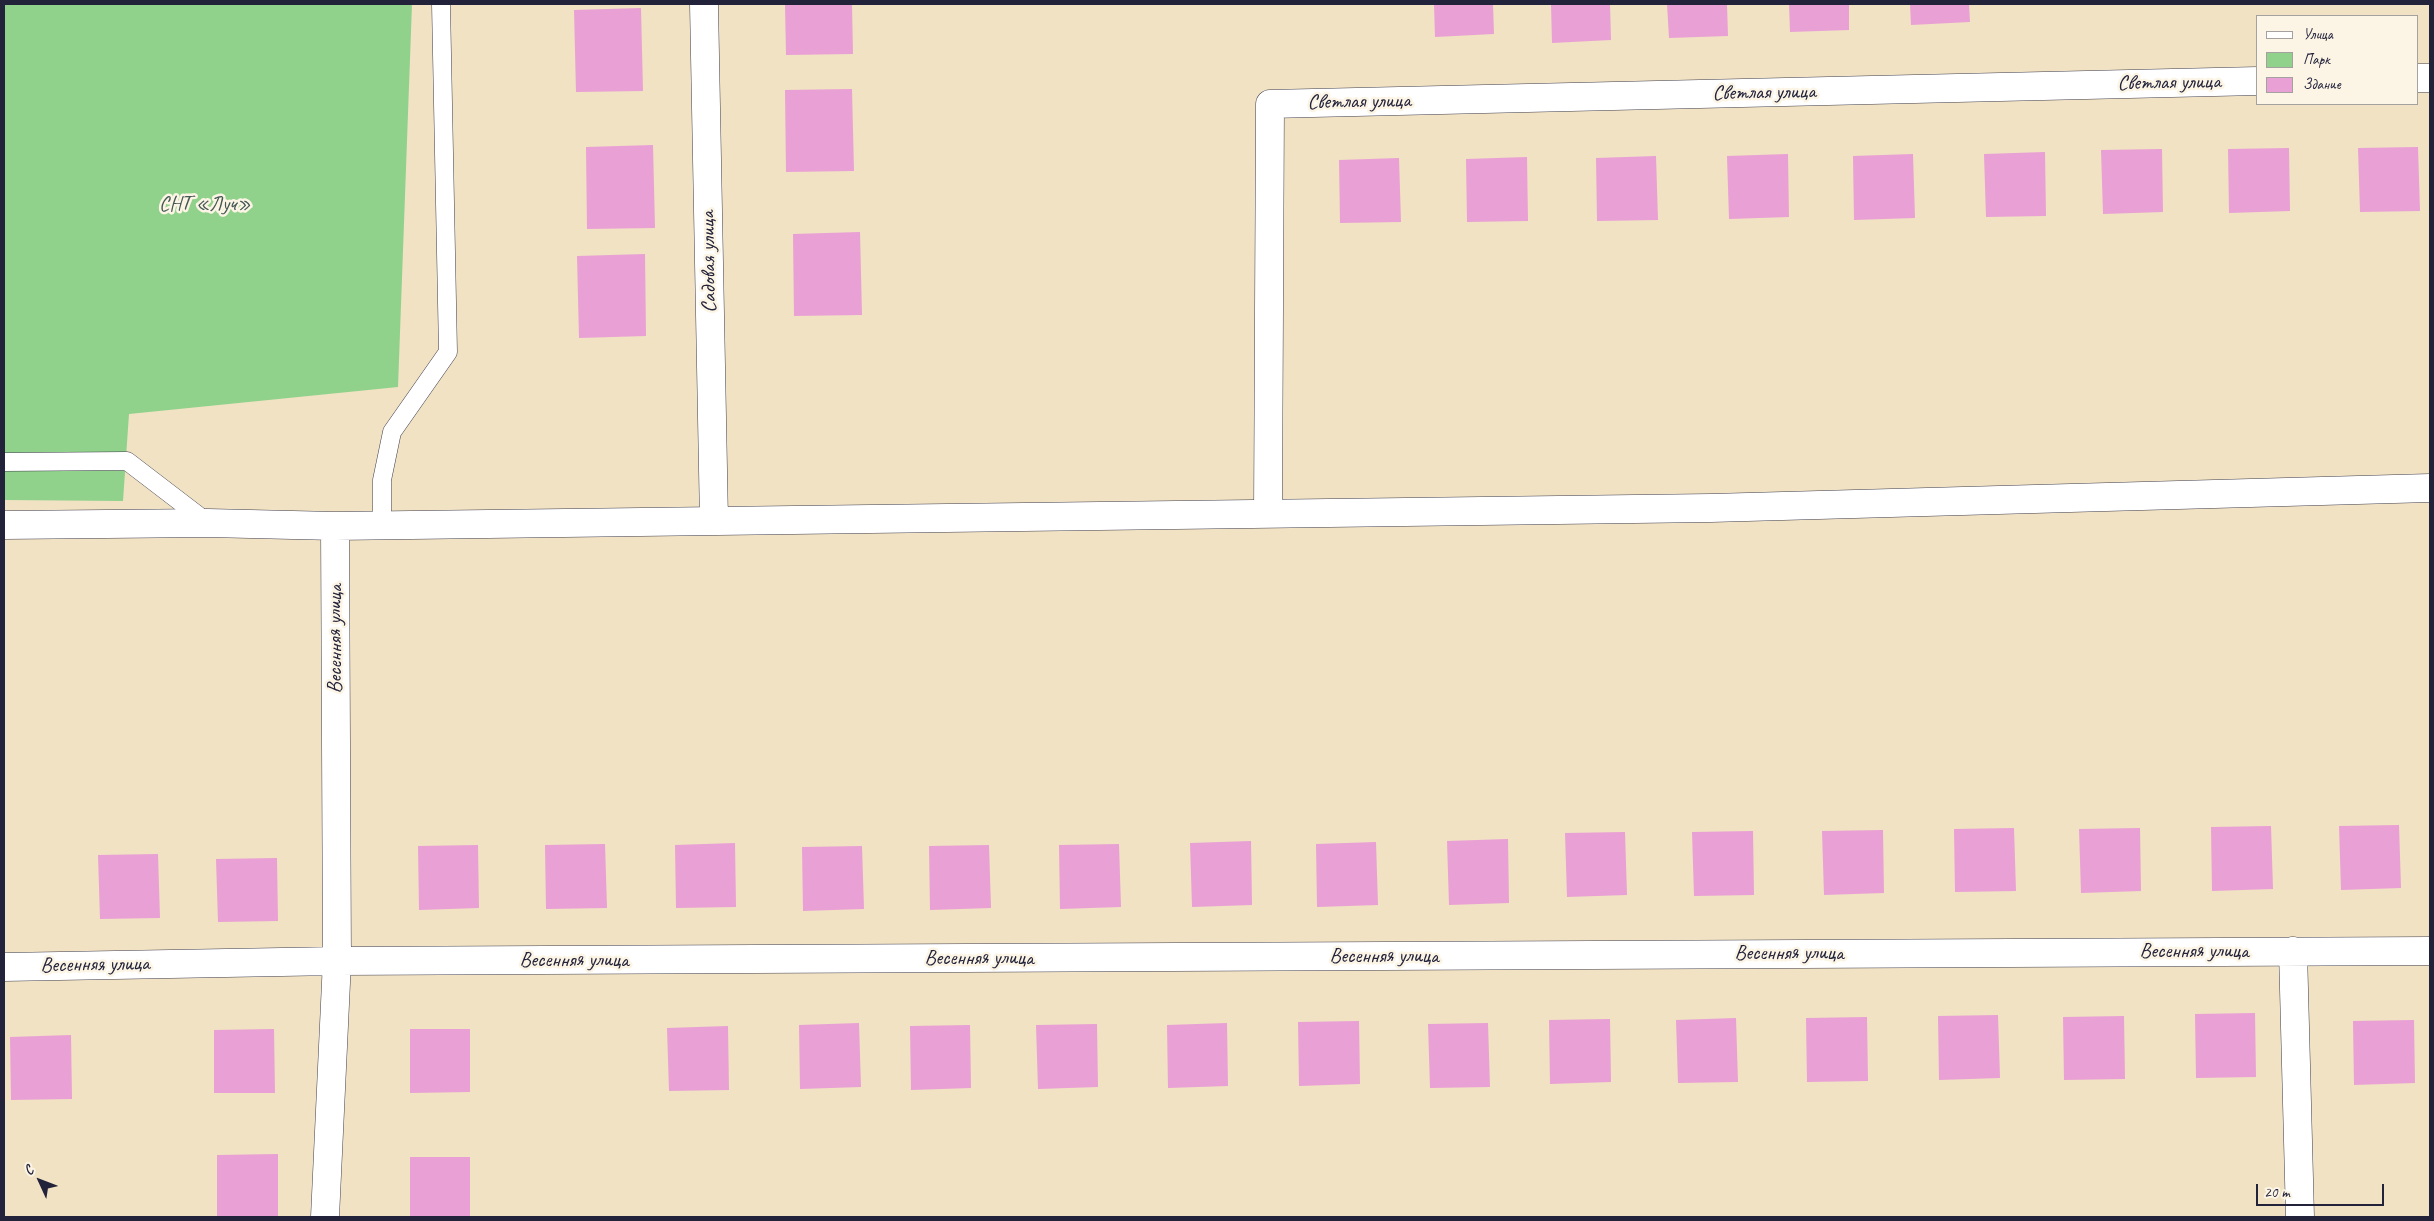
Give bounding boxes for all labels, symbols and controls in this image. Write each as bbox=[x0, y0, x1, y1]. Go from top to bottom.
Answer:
legend bbox=[2256, 15, 2419, 105]
text: Улица bbox=[2303, 25, 2333, 44]
text: Парк bbox=[2303, 50, 2330, 69]
street label: Светлая улица bbox=[2117, 70, 2221, 96]
text: Здание bbox=[2303, 75, 2341, 94]
street label: Светлая улица bbox=[1712, 80, 1816, 106]
street label: Светлая улица bbox=[1307, 89, 1411, 115]
park label: СНТ «Луч» bbox=[159, 191, 251, 217]
street label: Садовая улица bbox=[696, 211, 722, 313]
street label: Весенняя улица bbox=[322, 584, 348, 694]
street label: Весенняя улица bbox=[2139, 938, 2249, 964]
street label: Весенняя улица bbox=[1734, 940, 1844, 966]
street label: Весенняя улица bbox=[1329, 943, 1439, 969]
street label: Весенняя улица bbox=[924, 945, 1034, 971]
street label: Весенняя улица bbox=[519, 947, 629, 973]
street label: Весенняя улица bbox=[40, 951, 150, 979]
north arrow bbox=[15, 1156, 65, 1206]
text: С bbox=[20, 1162, 37, 1179]
scale bar bbox=[2259, 1174, 2386, 1206]
text: 20 m bbox=[2264, 1183, 2290, 1202]

